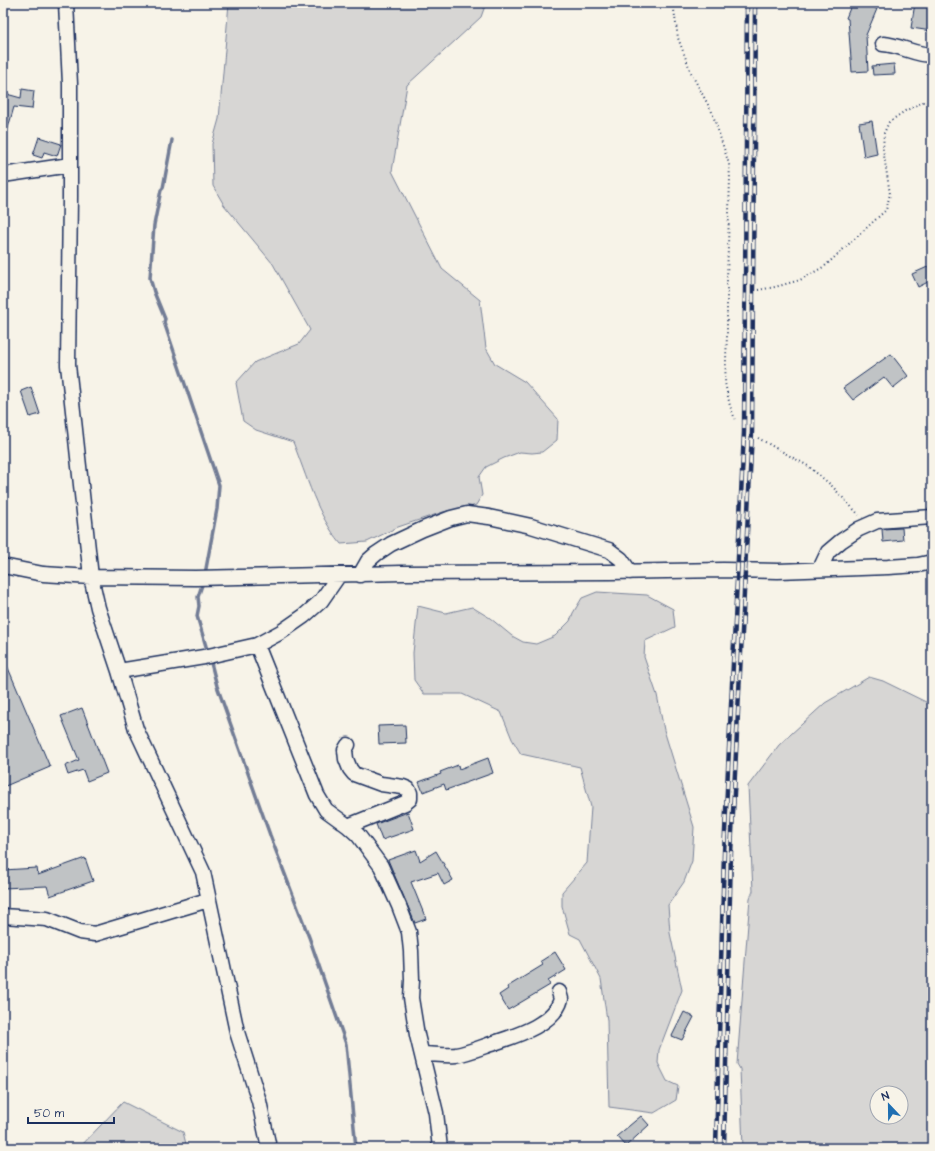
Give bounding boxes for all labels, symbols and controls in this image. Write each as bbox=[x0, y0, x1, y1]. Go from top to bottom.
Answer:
north arrow bbox=[869, 1085, 909, 1125]
text: N bbox=[879, 1088, 892, 1104]
scale bar bbox=[28, 1099, 114, 1125]
text: 50 m bbox=[34, 1105, 65, 1122]

